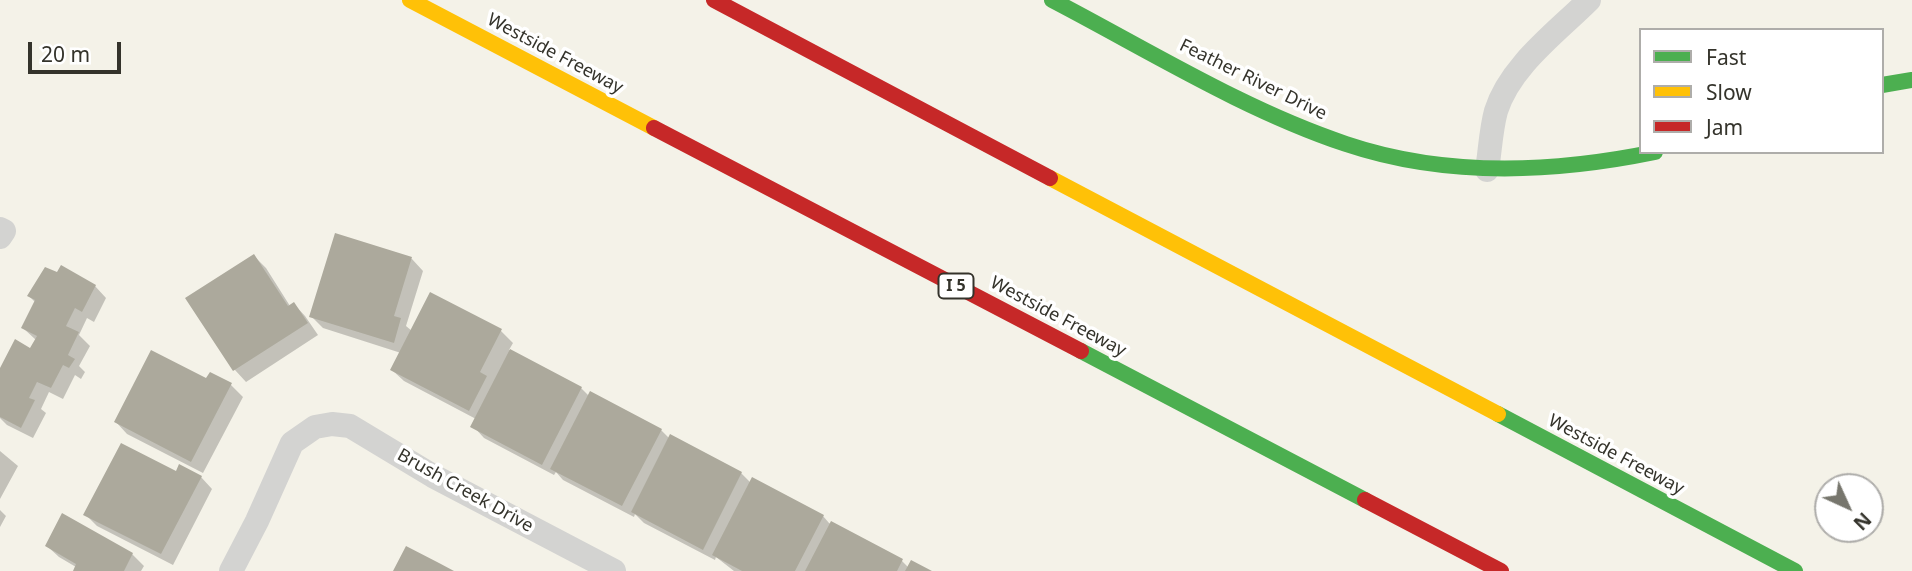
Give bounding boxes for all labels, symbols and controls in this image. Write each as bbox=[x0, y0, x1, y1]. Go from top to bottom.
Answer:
street label: Westside Freeway bbox=[483, 9, 627, 99]
scale bar bbox=[32, 28, 124, 72]
legend bbox=[1639, 28, 1884, 154]
street label: Feather River Drive bbox=[1176, 35, 1330, 125]
text: 20 m bbox=[41, 40, 90, 68]
text: Fast bbox=[1706, 43, 1746, 71]
text: Slow bbox=[1706, 78, 1752, 106]
text: Jam bbox=[1706, 113, 1743, 141]
street label: Westside Freeway bbox=[986, 272, 1130, 362]
road number: I 5 bbox=[939, 274, 974, 298]
street label: Westside Freeway bbox=[1544, 410, 1688, 500]
street label: Brush Creek Drive bbox=[393, 445, 537, 537]
north arrow bbox=[1814, 473, 1884, 543]
text: N bbox=[1848, 507, 1877, 536]

